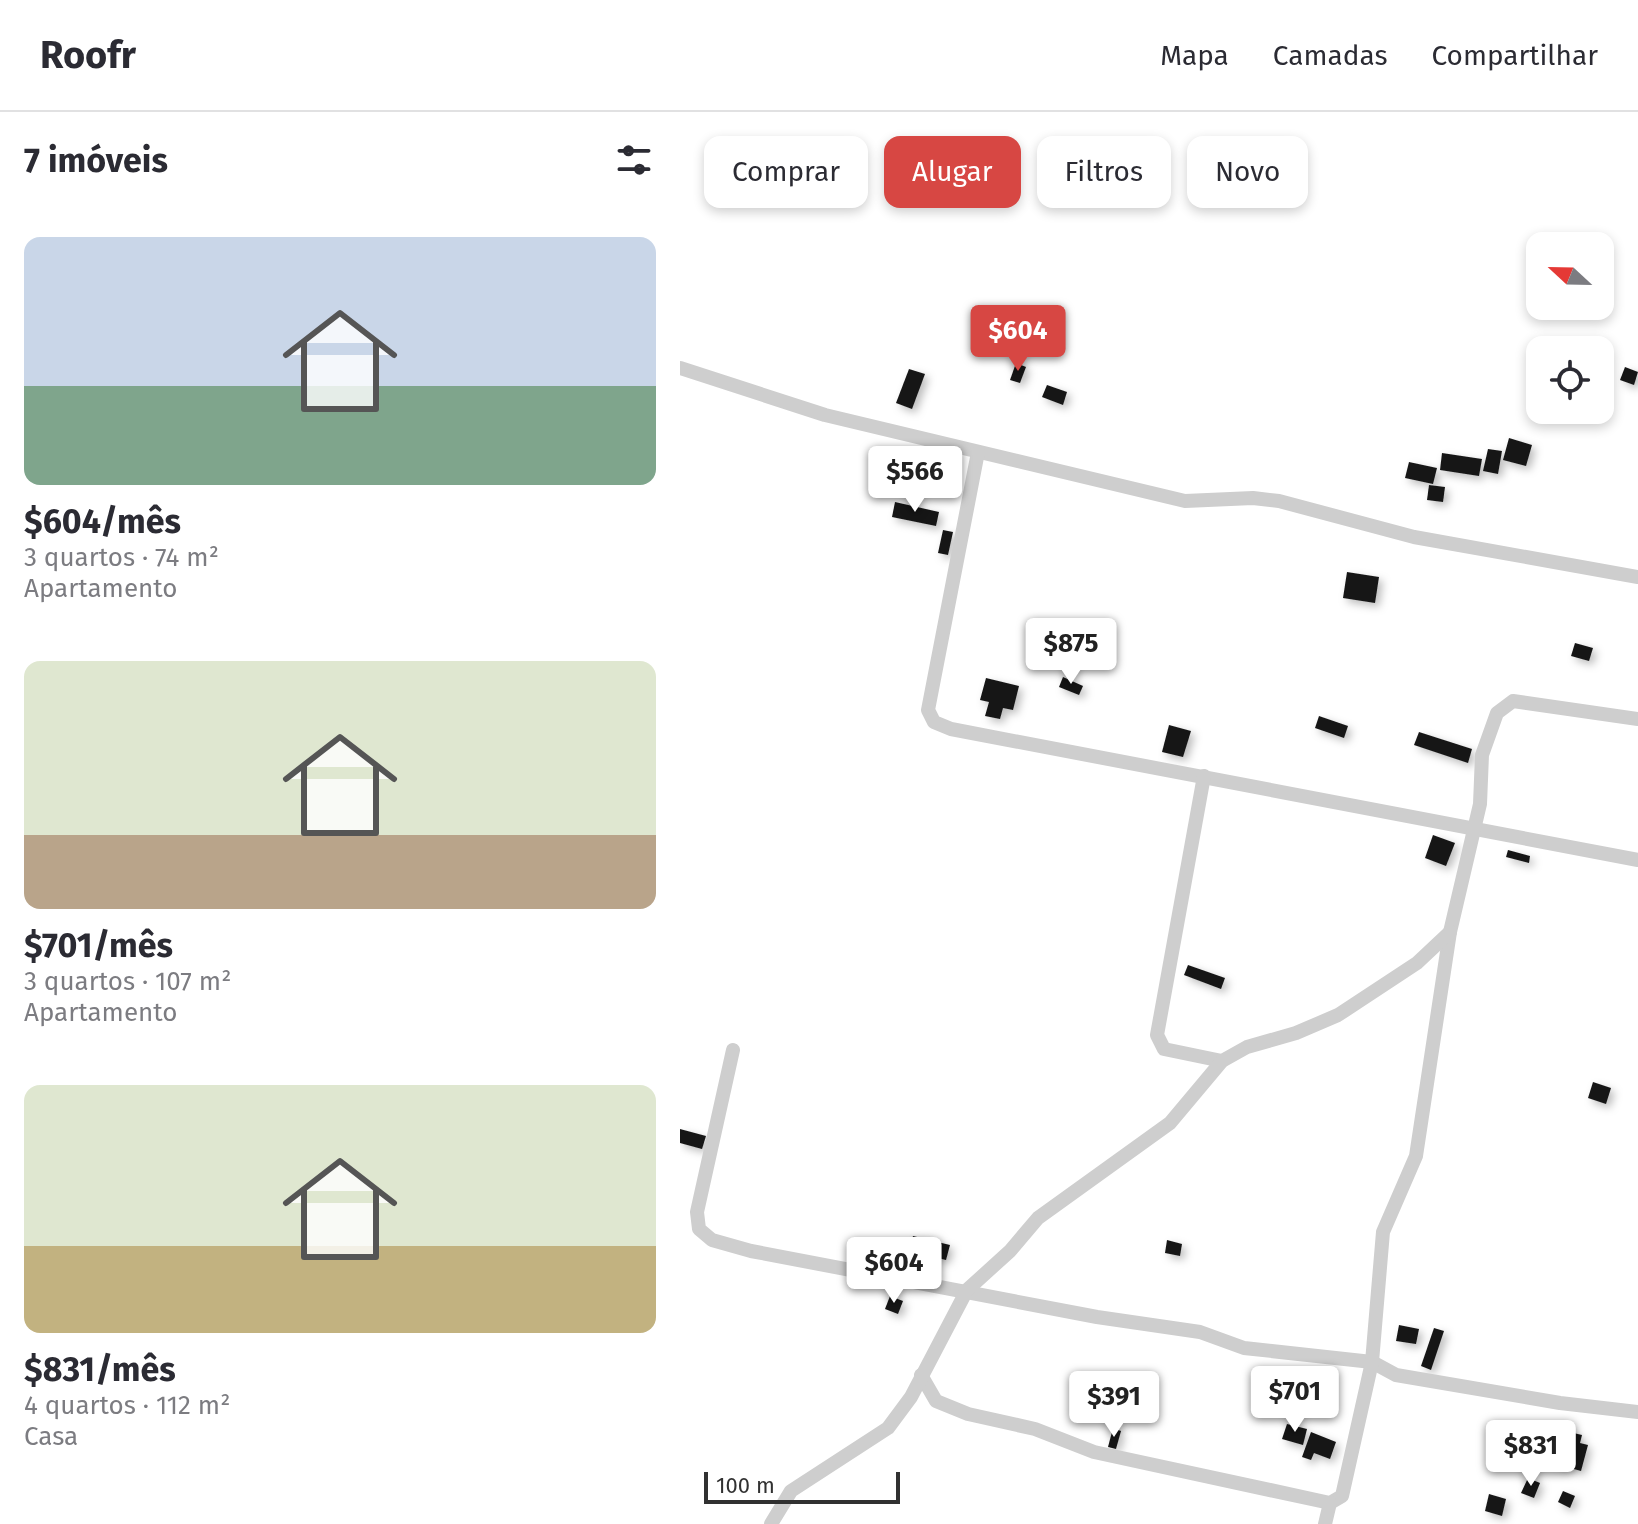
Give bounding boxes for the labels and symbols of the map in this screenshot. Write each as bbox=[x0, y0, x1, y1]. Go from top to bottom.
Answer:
north arrow bbox=[1526, 232, 1614, 320]
pin: $604 bbox=[971, 305, 1065, 373]
pin: $566 bbox=[868, 446, 962, 514]
pin: $875 bbox=[1024, 618, 1118, 686]
pin: $604 bbox=[847, 1237, 941, 1305]
pin: $701 bbox=[1248, 1366, 1342, 1434]
pin: $391 bbox=[1067, 1371, 1161, 1439]
pin: $831 bbox=[1484, 1420, 1578, 1488]
scale bar bbox=[704, 1468, 900, 1504]

